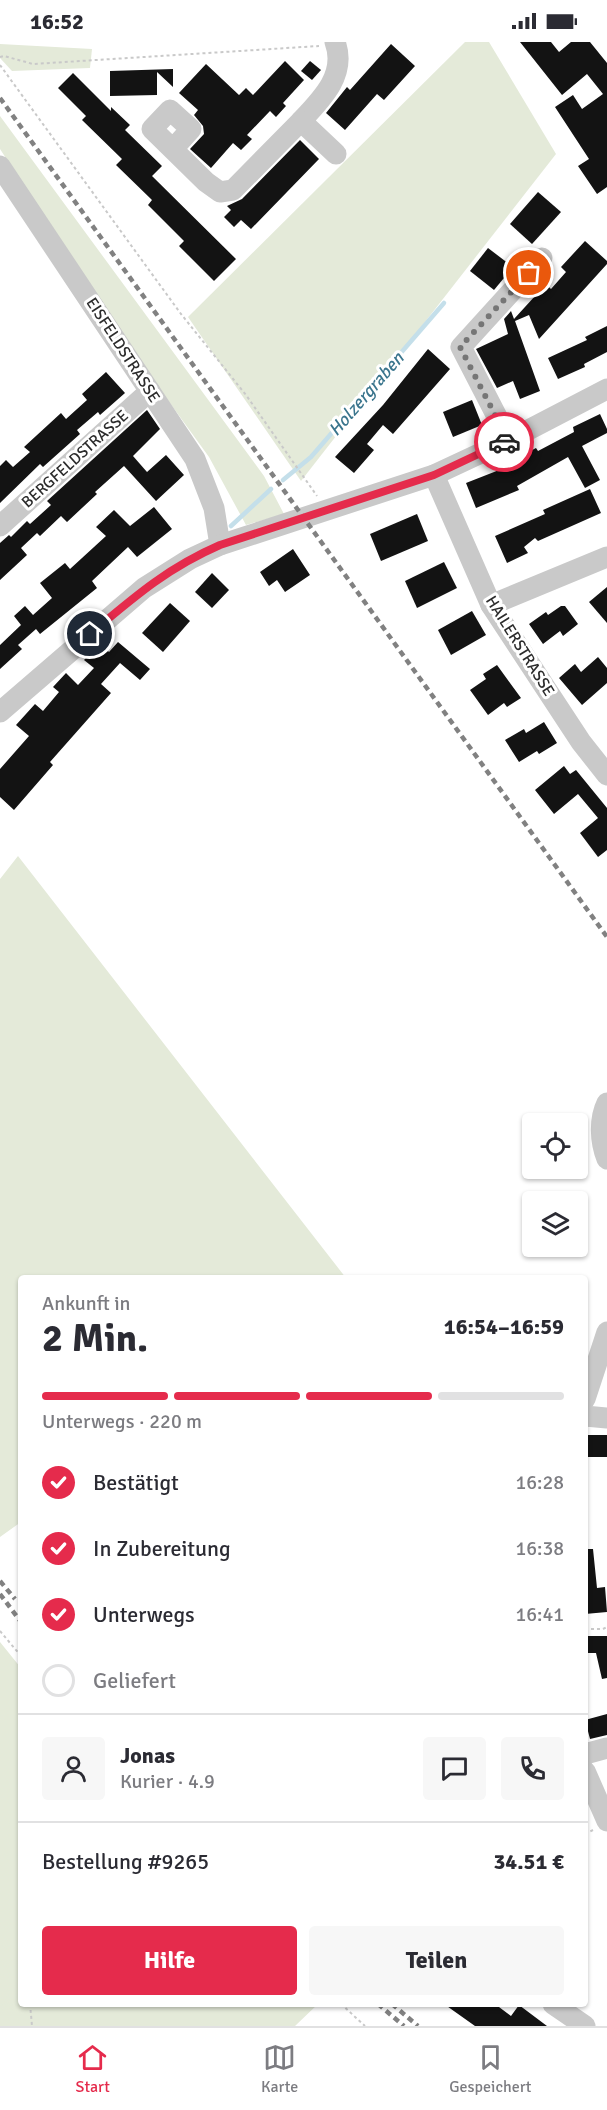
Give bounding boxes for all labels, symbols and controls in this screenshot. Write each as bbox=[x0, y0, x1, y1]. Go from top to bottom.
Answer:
text: 16:52 bbox=[30, 8, 84, 35]
pin bbox=[503, 247, 554, 298]
icon: bag bbox=[512, 256, 545, 289]
street label: EISFELDSTRASSE bbox=[82, 294, 164, 406]
water label: Holzergraben bbox=[324, 347, 409, 440]
street label: BERGFELDSTRASSE bbox=[17, 406, 133, 512]
courier bbox=[474, 412, 534, 472]
icon: car bbox=[488, 426, 521, 459]
street label: HAILERSTRASSE bbox=[481, 592, 559, 700]
pin bbox=[64, 608, 115, 659]
icon: home bbox=[73, 617, 106, 650]
map controls bbox=[522, 1113, 588, 1257]
button: locate bbox=[522, 1113, 588, 1179]
button: layers bbox=[522, 1191, 588, 1257]
text: Ankunft in bbox=[42, 1291, 130, 1316]
text: 16:54–16:59 bbox=[444, 1313, 564, 1340]
text: 2 Min. bbox=[42, 1314, 148, 1362]
text: Unterwegs · 220 m bbox=[42, 1409, 202, 1434]
icon: check bbox=[42, 1466, 75, 1499]
text: Bestätigt bbox=[93, 1469, 179, 1496]
text: 16:28 bbox=[515, 1470, 564, 1495]
icon: check bbox=[42, 1532, 75, 1565]
text: In Zubereitung bbox=[93, 1535, 231, 1562]
text: 16:38 bbox=[515, 1536, 564, 1561]
icon: check bbox=[42, 1598, 75, 1631]
text: Unterwegs bbox=[93, 1601, 195, 1628]
text: 16:41 bbox=[515, 1602, 564, 1627]
text: Geliefert bbox=[93, 1667, 176, 1694]
button: person bbox=[42, 1737, 105, 1800]
button: chat bbox=[423, 1737, 486, 1800]
button: phone bbox=[501, 1737, 564, 1800]
text: Jonas bbox=[120, 1742, 175, 1769]
text: Kurier · 4.9 bbox=[120, 1769, 215, 1794]
text: Bestellung #9265 bbox=[42, 1848, 209, 1875]
text: 34.51 € bbox=[493, 1848, 564, 1875]
button: Hilfe bbox=[42, 1926, 297, 1995]
button: Teilen bbox=[309, 1926, 564, 1995]
tab: Start bbox=[76, 2041, 110, 2097]
tab: Karte bbox=[261, 2041, 298, 2097]
tab: Gespeichert bbox=[449, 2041, 531, 2097]

